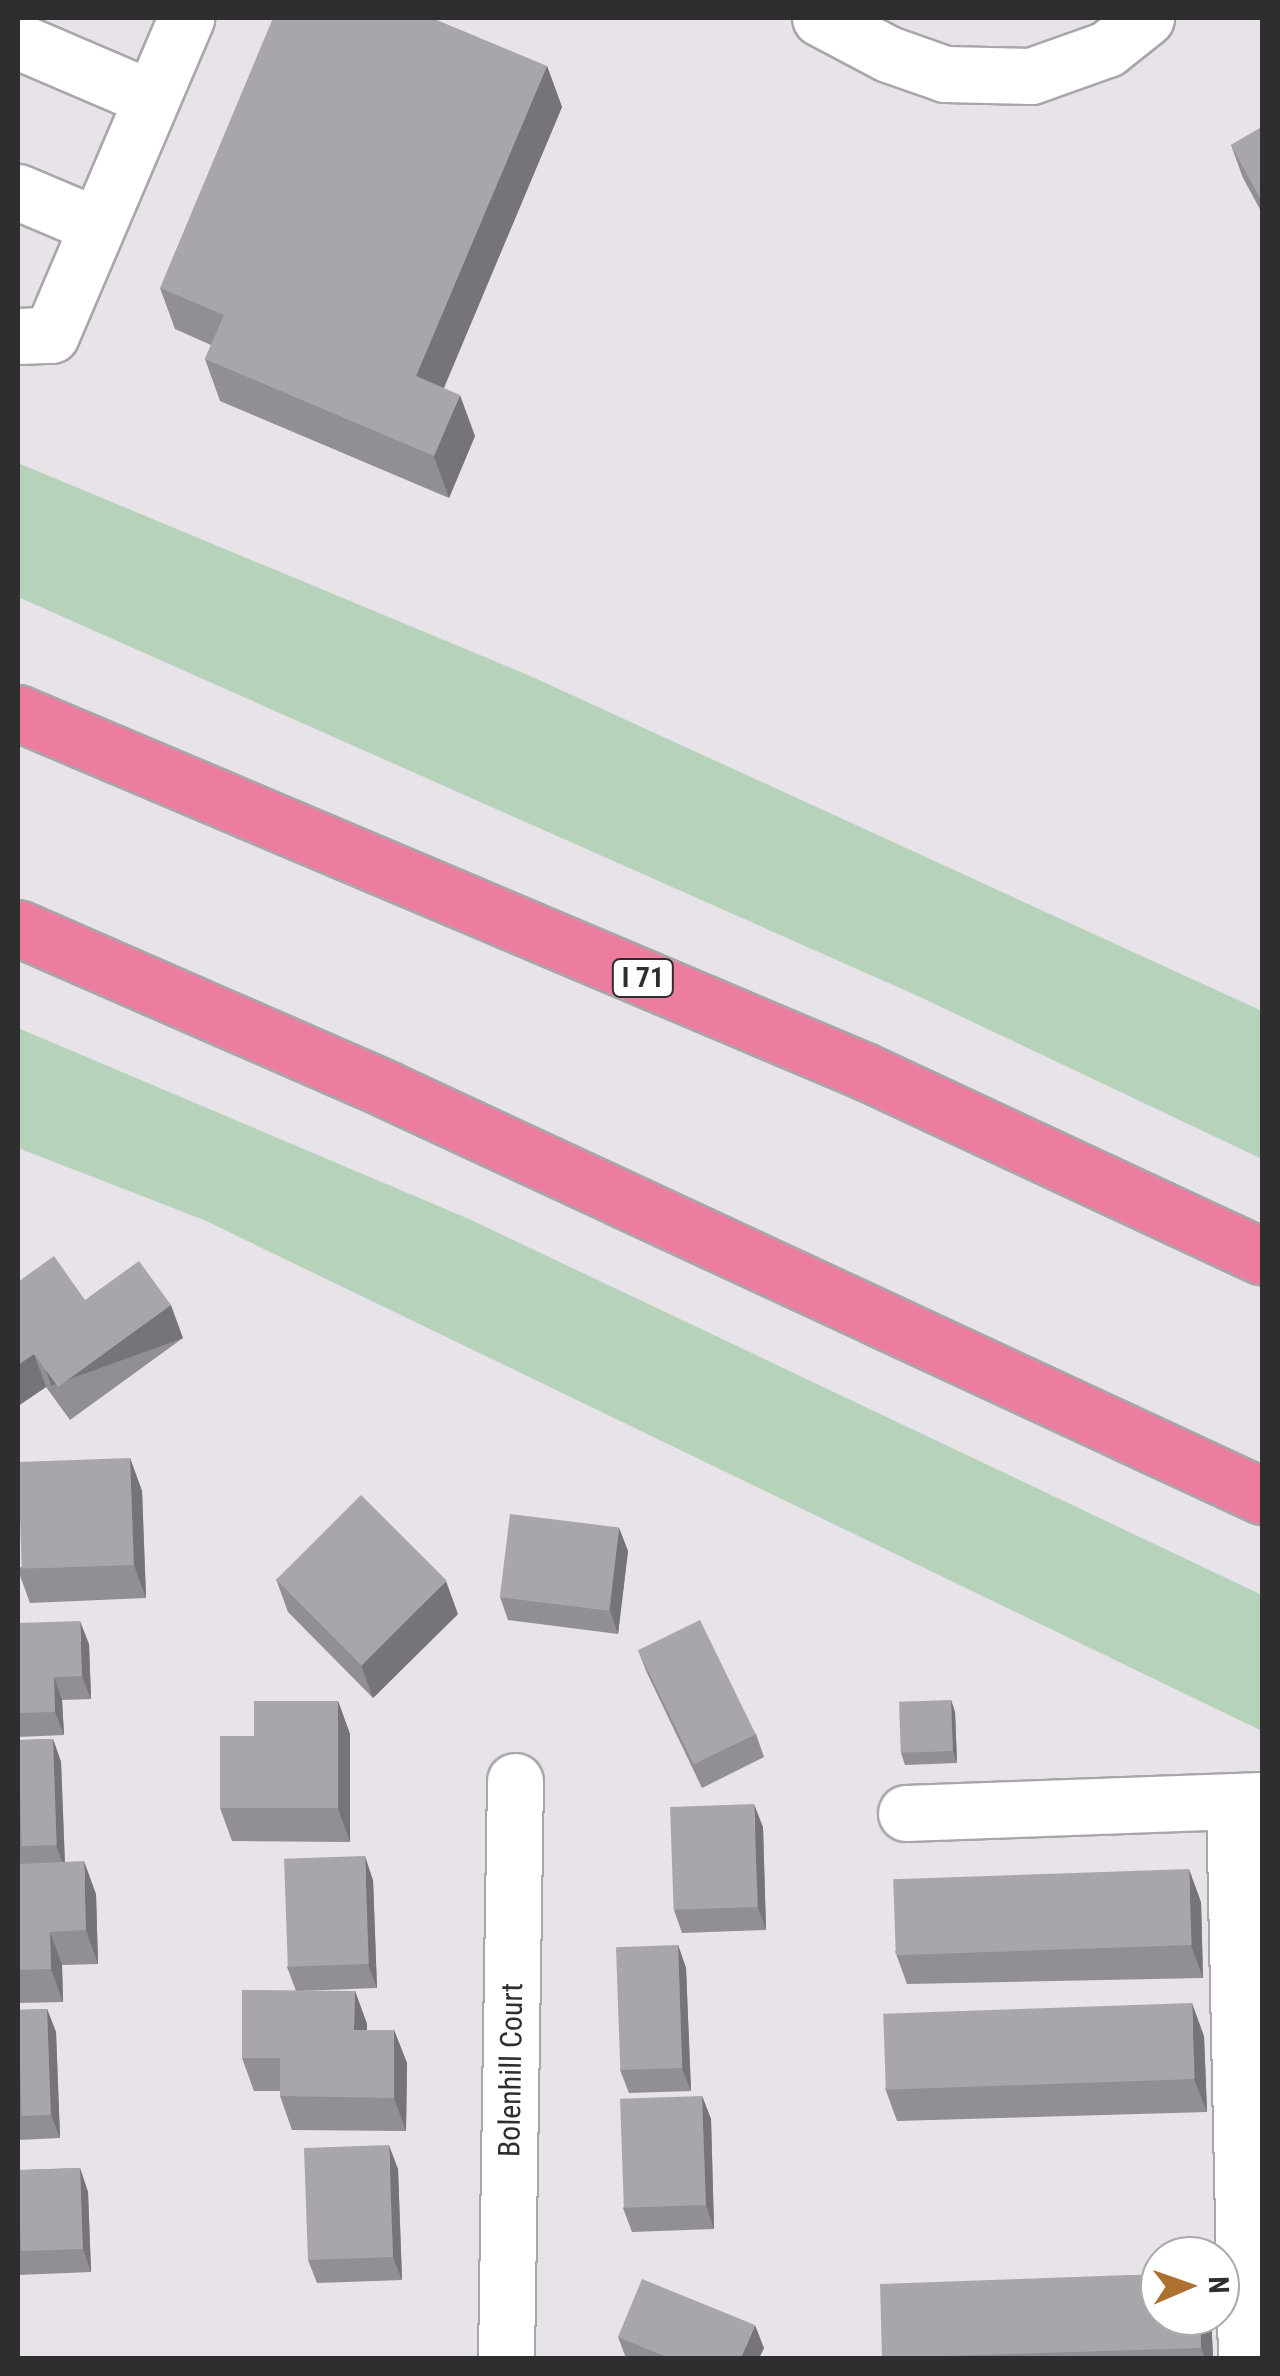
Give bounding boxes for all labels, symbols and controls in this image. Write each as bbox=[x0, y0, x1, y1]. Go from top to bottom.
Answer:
road number: I 71 bbox=[610, 955, 676, 1001]
street label: Bolenhill Court bbox=[491, 1983, 531, 2157]
north arrow bbox=[1140, 2236, 1240, 2336]
text: N bbox=[1202, 2276, 1235, 2294]

